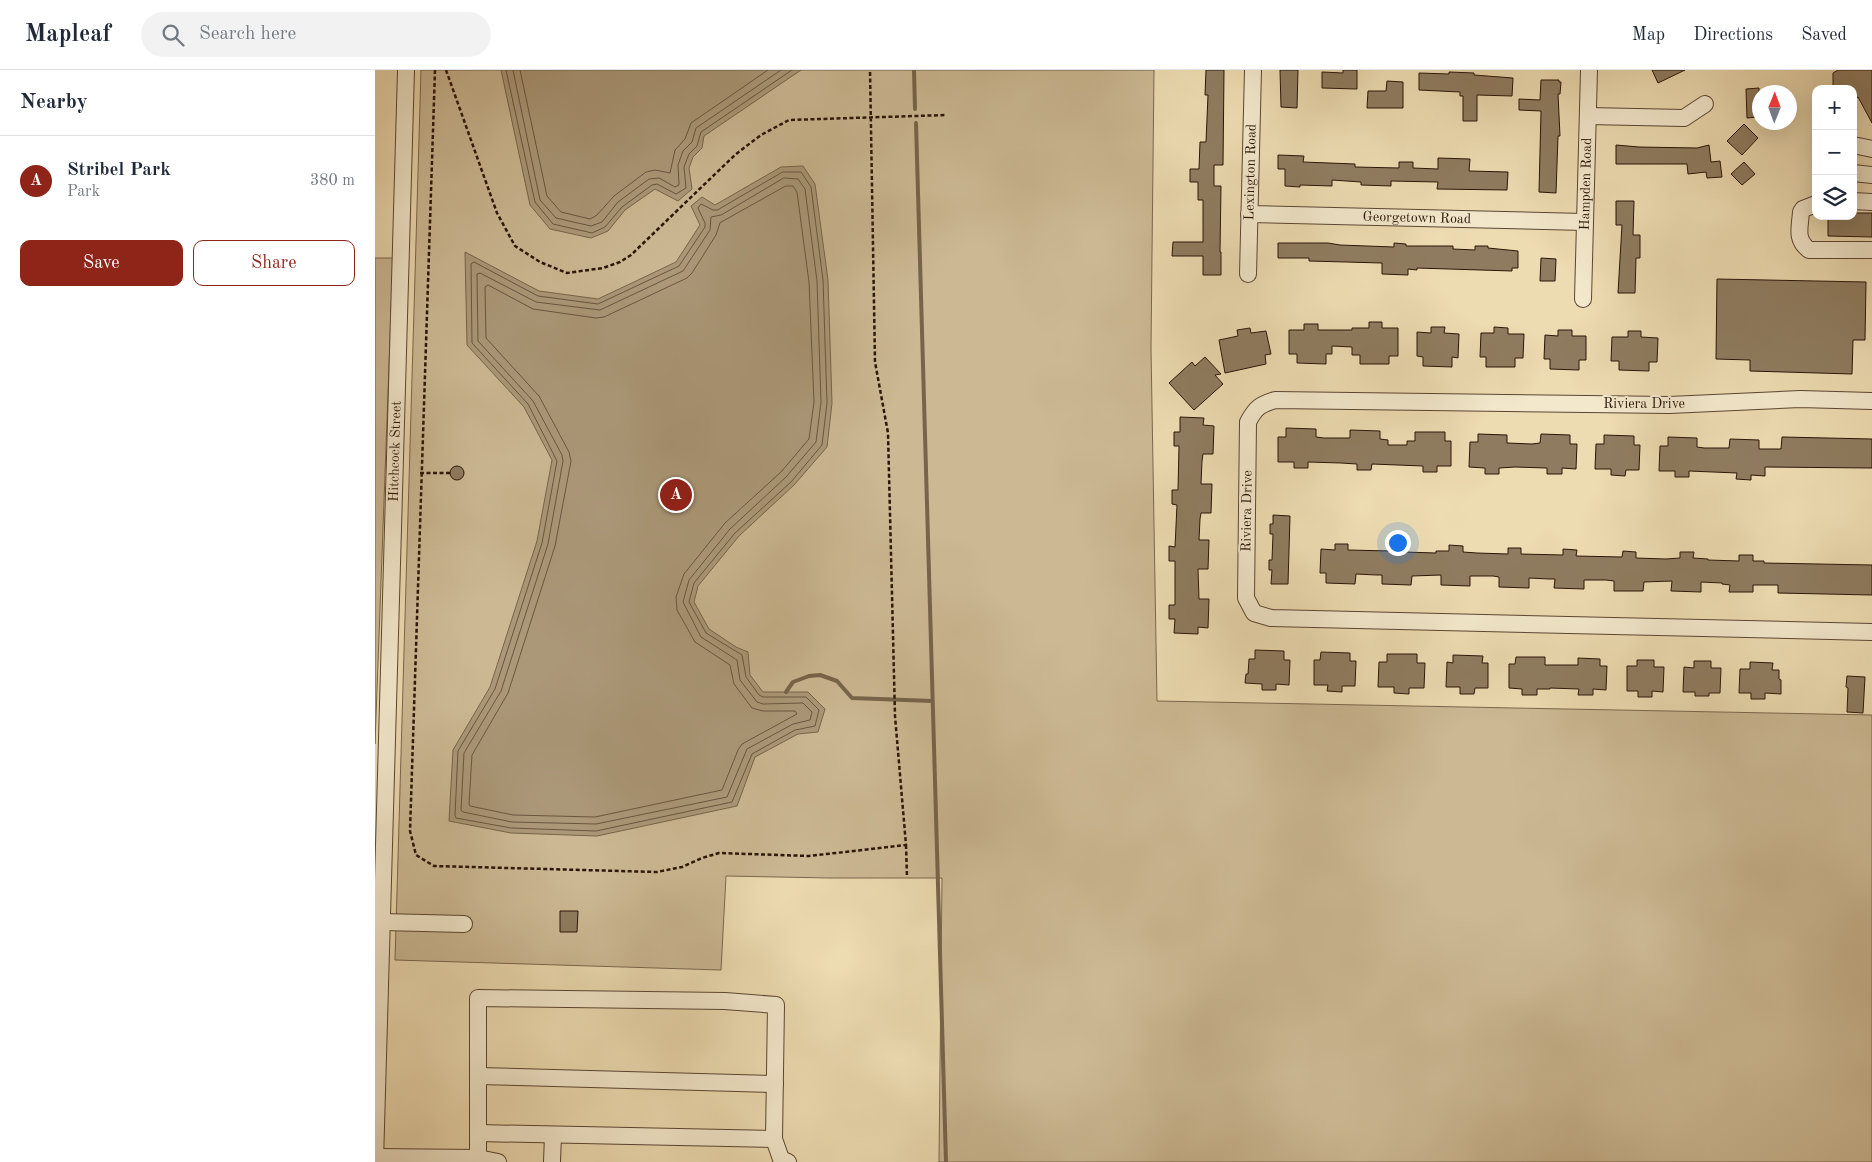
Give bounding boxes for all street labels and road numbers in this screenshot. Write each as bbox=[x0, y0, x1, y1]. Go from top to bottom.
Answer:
street label: Lexington Road bbox=[1242, 124, 1259, 220]
street label: Hampden Road bbox=[1578, 137, 1594, 231]
street label: Georgetown Road bbox=[1363, 210, 1471, 226]
street label: Riviera Drive bbox=[1603, 397, 1685, 411]
street label: Hitchcock Street bbox=[387, 401, 404, 502]
street label: Riviera Drive bbox=[1239, 470, 1255, 552]

